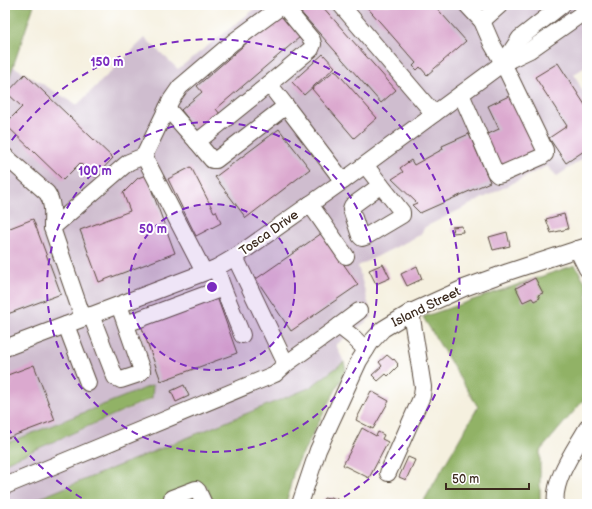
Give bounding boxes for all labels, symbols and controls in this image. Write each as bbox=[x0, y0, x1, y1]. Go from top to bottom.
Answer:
text: 150 m bbox=[91, 55, 123, 70]
text: 100 m bbox=[78, 164, 112, 179]
street label: Tosca Drive bbox=[236, 207, 302, 259]
text: 50 m bbox=[139, 222, 167, 237]
centre of rings bbox=[205, 280, 219, 294]
street label: Island Street bbox=[389, 284, 463, 330]
scale bar bbox=[446, 465, 529, 491]
text: 50 m bbox=[452, 472, 479, 487]

